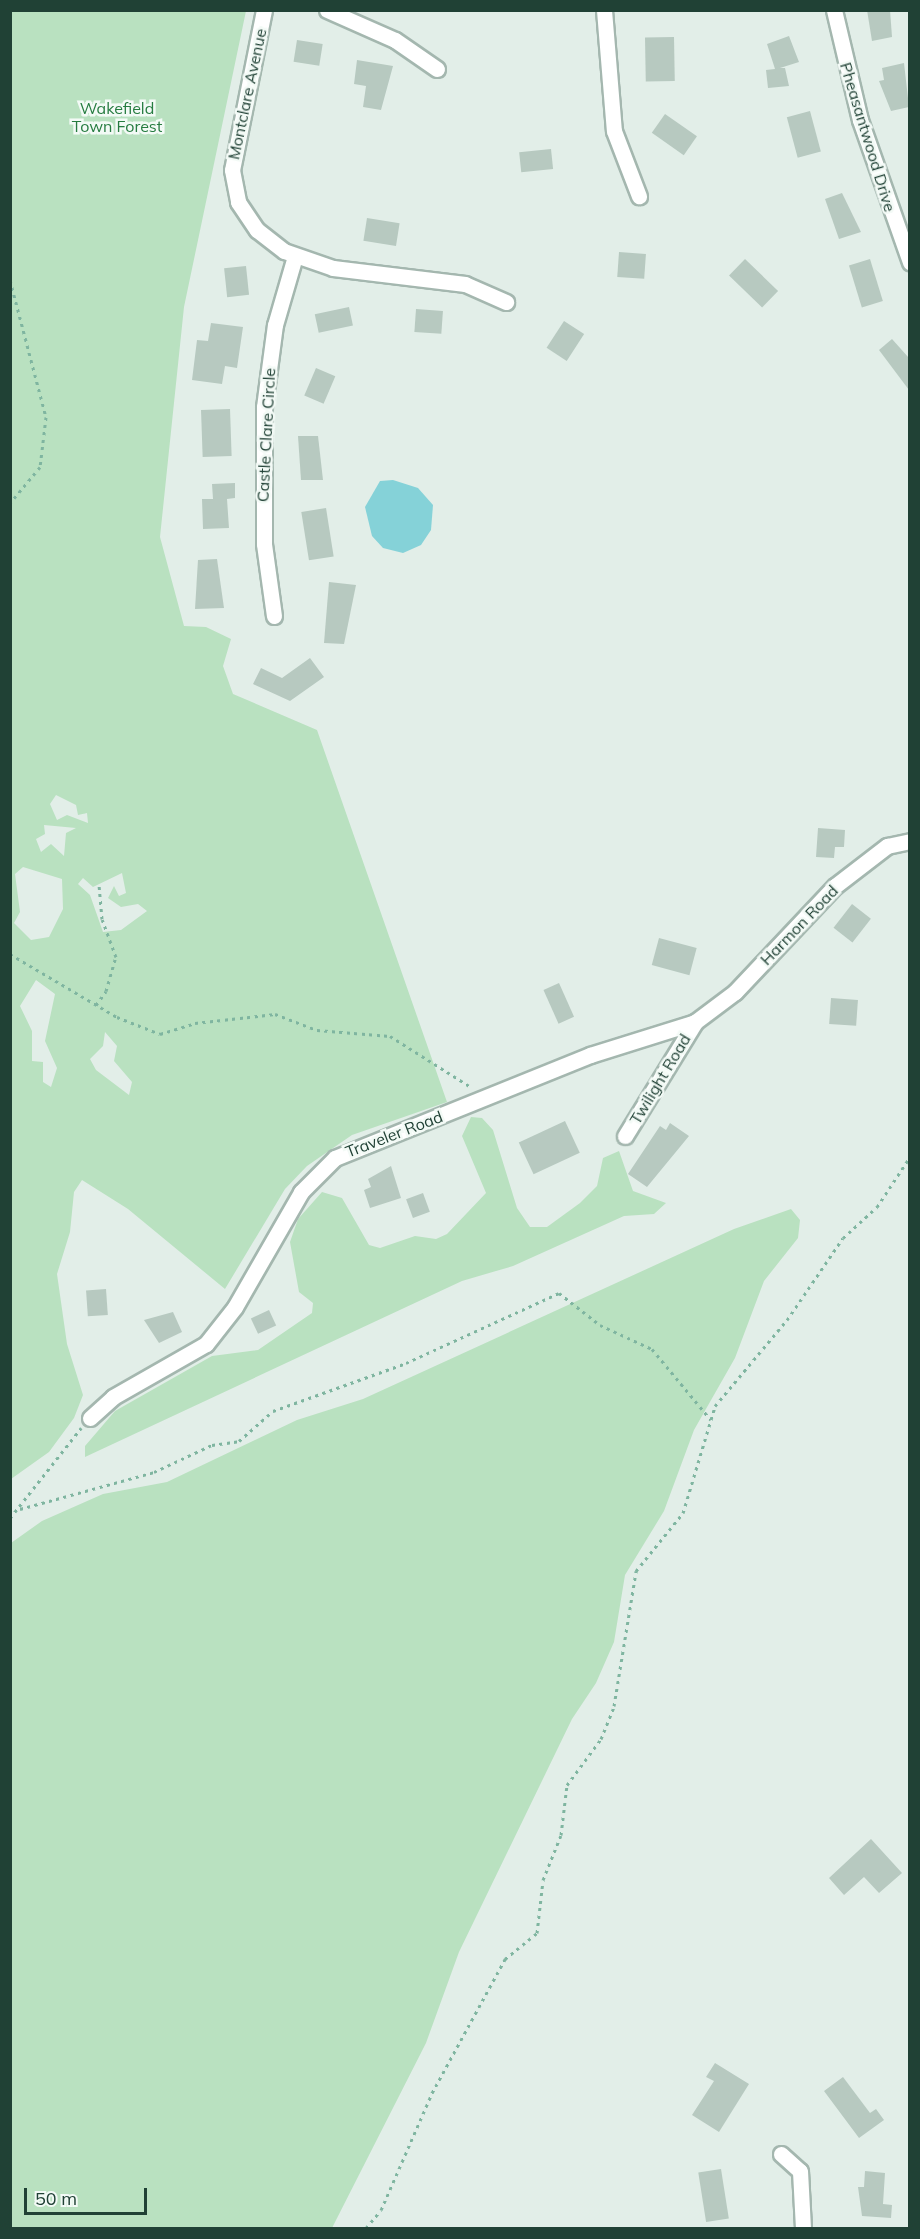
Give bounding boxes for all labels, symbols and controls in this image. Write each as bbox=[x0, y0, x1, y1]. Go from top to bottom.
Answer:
street label: Montclare Avenue bbox=[224, 27, 270, 161]
street label: Pheasantwood Drive bbox=[836, 60, 900, 214]
park label: Wakefield Town Forest bbox=[72, 98, 162, 136]
street label: Castle Clare Circle bbox=[253, 367, 279, 503]
street label: Harmon Road bbox=[756, 881, 842, 969]
street label: Twilight Road bbox=[626, 1030, 694, 1128]
street label: Traveler Road bbox=[343, 1107, 445, 1161]
scale bar bbox=[27, 2176, 150, 2214]
text: 50 m bbox=[35, 2187, 77, 2210]

